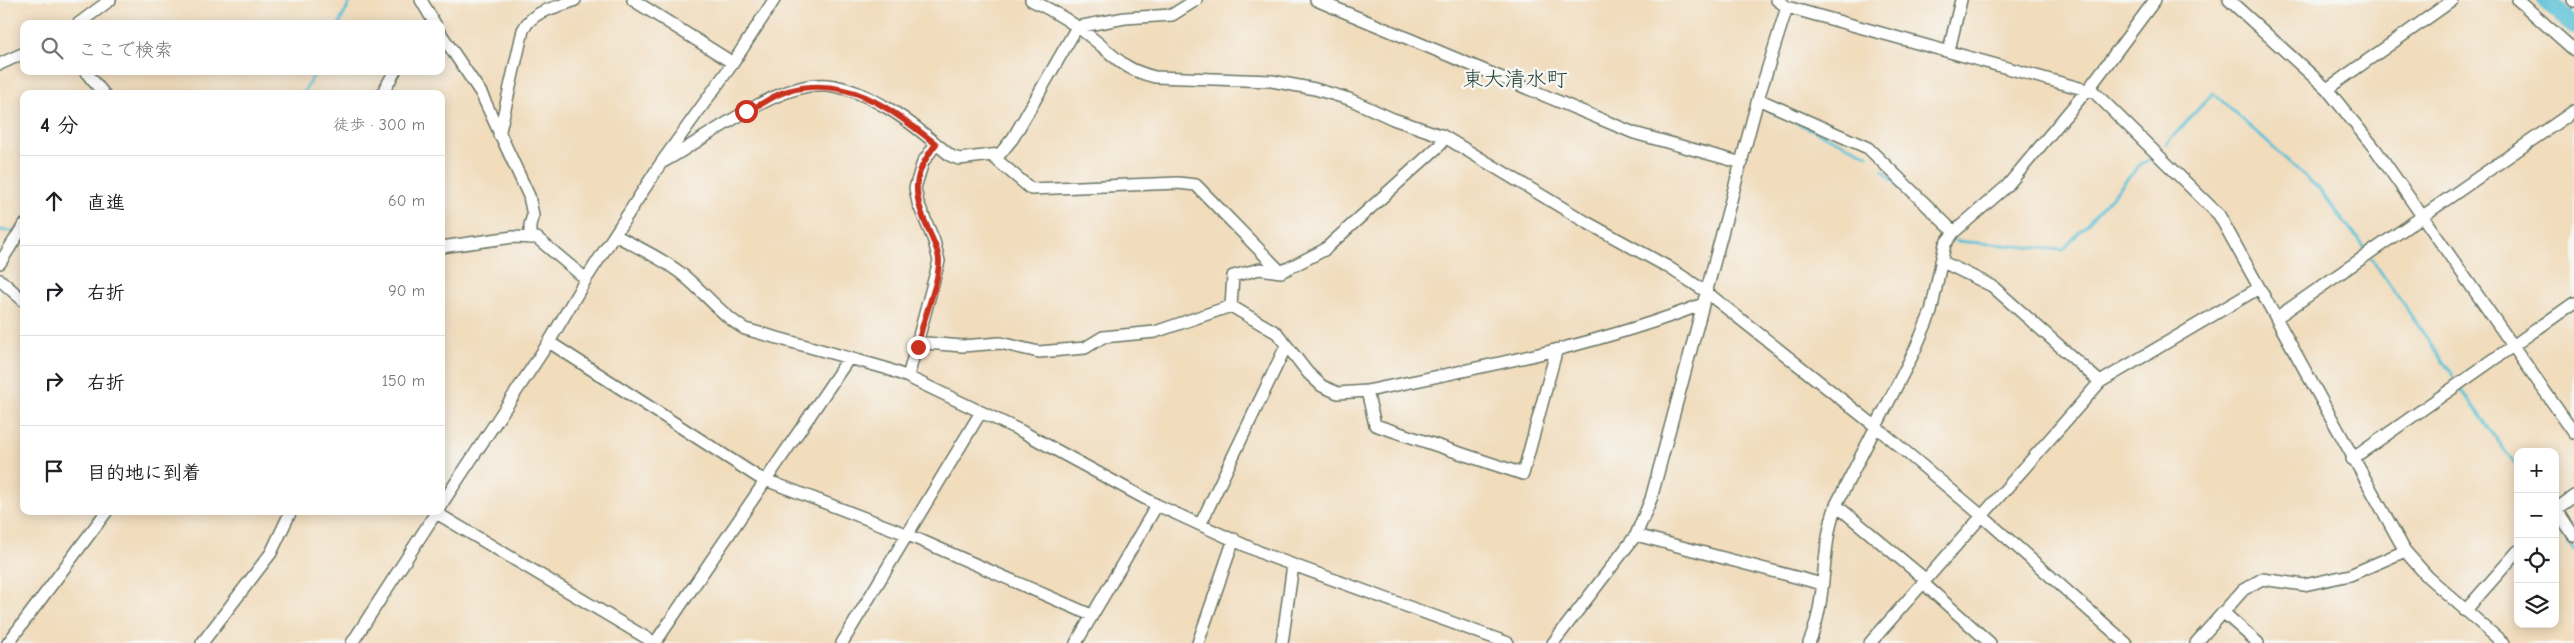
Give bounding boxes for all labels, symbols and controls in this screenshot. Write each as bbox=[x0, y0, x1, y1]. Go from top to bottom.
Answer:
search box bbox=[20, 20, 445, 75]
icon: search bbox=[38, 34, 66, 62]
text: ここで検索 bbox=[78, 39, 173, 61]
district label: 東大清水町 bbox=[1463, 67, 1568, 91]
route start bbox=[735, 100, 758, 123]
text: 4 分 bbox=[40, 113, 78, 137]
text: 徒歩 · 300 m bbox=[333, 116, 425, 134]
icon: ahead bbox=[40, 187, 68, 215]
text: 直進 bbox=[87, 192, 125, 214]
text: 60 m bbox=[388, 192, 425, 210]
icon: right bbox=[40, 277, 68, 305]
text: 右折 bbox=[87, 282, 125, 304]
text: 90 m bbox=[388, 282, 425, 300]
route end bbox=[907, 336, 930, 359]
icon: right bbox=[40, 367, 68, 395]
text: 右折 bbox=[87, 372, 125, 394]
text: 150 m bbox=[382, 372, 425, 390]
map controls bbox=[2514, 448, 2559, 628]
button: + bbox=[2514, 448, 2559, 493]
icon: arrive bbox=[40, 457, 68, 485]
text: 目的地に到着 bbox=[87, 462, 201, 484]
button: − bbox=[2514, 493, 2559, 538]
button: locate bbox=[2514, 538, 2559, 583]
button: layers bbox=[2514, 583, 2559, 628]

